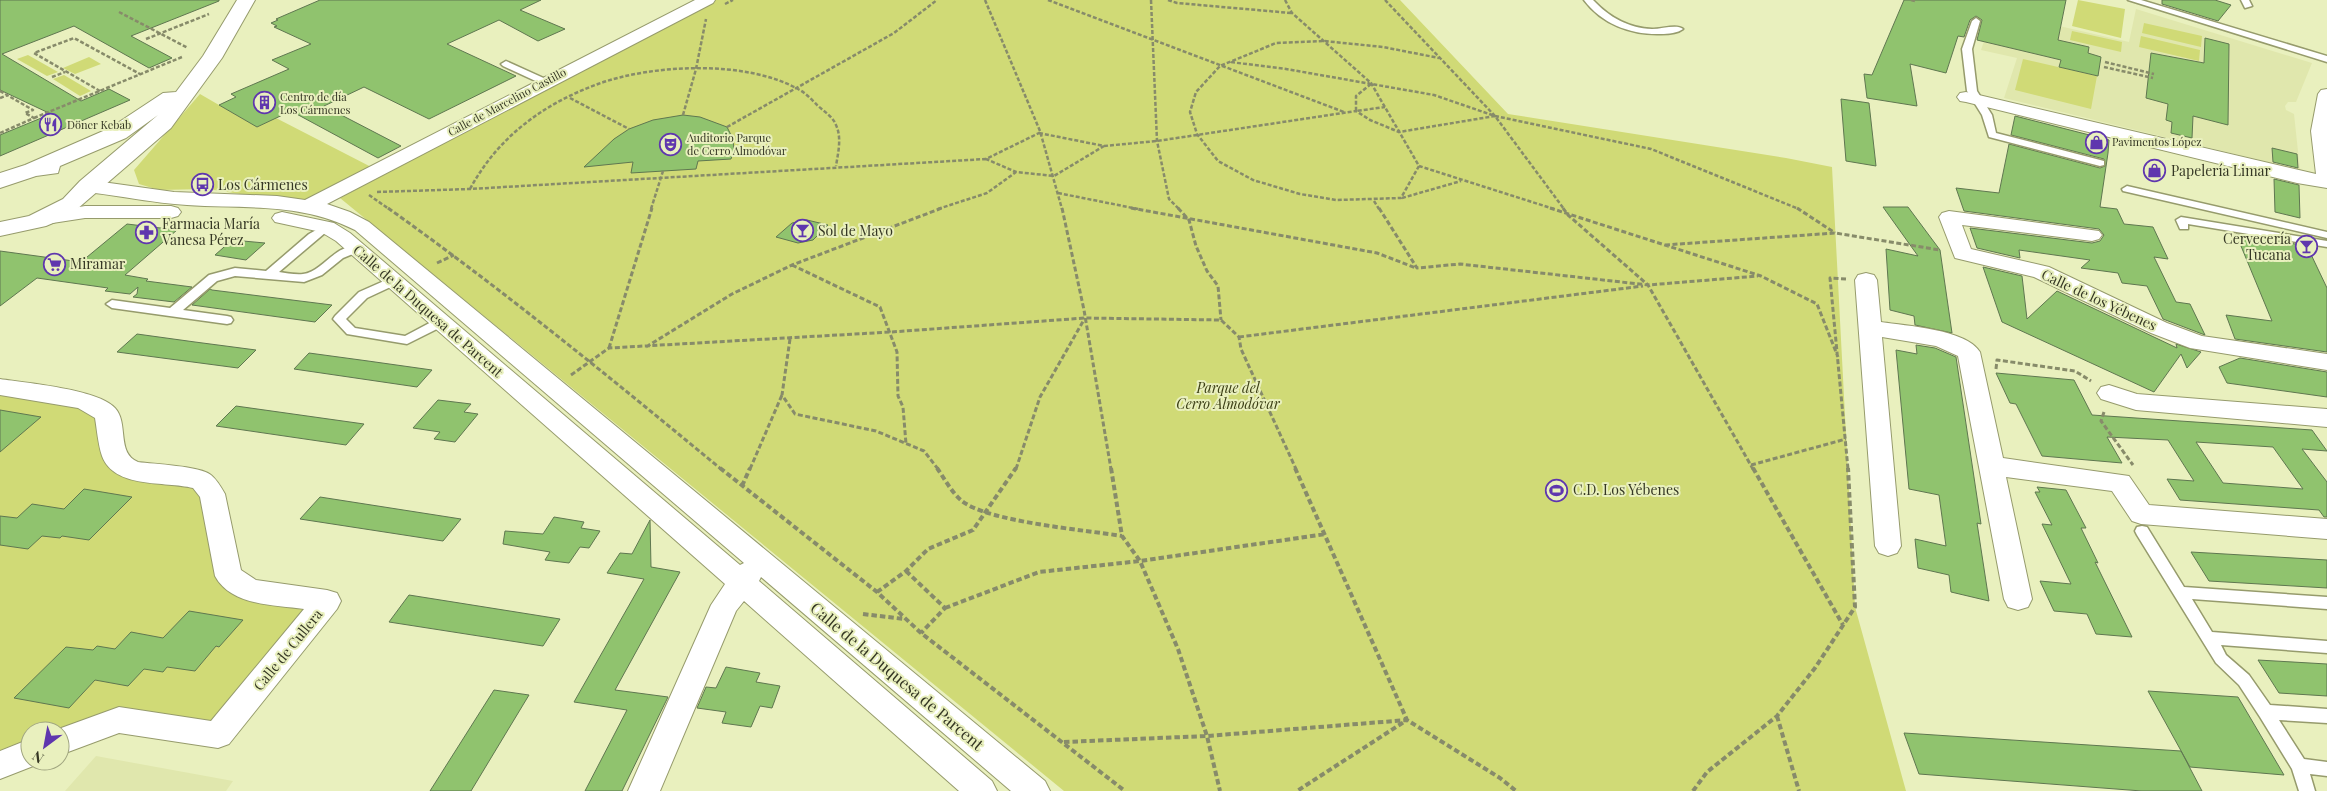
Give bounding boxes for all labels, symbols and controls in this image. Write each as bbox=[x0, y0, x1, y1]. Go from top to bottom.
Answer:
street label: Calle de Marcelino Castillo bbox=[445, 64, 568, 139]
place label: Centro de día Los Cármenes bbox=[280, 89, 351, 117]
building icon: Centro de día Los Cármenes bbox=[252, 91, 276, 115]
restaurant icon: Döner Kebab bbox=[39, 113, 63, 137]
place label: Döner Kebab bbox=[67, 117, 131, 132]
place label: Auditorio Parque de Cerro Almodóvar bbox=[686, 130, 787, 158]
shop icon: Pavimentos López bbox=[2084, 130, 2108, 154]
theatre icon: Auditorio Parque de Cerro Almodóvar bbox=[659, 132, 683, 156]
place label: Pavimentos López bbox=[2112, 134, 2202, 149]
shop icon: Papelería Limar bbox=[2143, 159, 2167, 183]
place label: Papelería Limar bbox=[2171, 161, 2272, 180]
bus stop icon: Los Cármenes bbox=[190, 173, 214, 197]
place label: Los Cármenes bbox=[218, 175, 308, 194]
place label: Farmacia María Vanesa Pérez bbox=[161, 214, 260, 249]
bar icon: Sol de Mayo bbox=[790, 219, 814, 243]
pharmacy icon: Farmacia María Vanesa Pérez bbox=[134, 220, 158, 244]
place label: Sol de Mayo bbox=[818, 221, 893, 240]
place label: Cervecería Tucana bbox=[2223, 229, 2291, 264]
bar icon: Cervecería Tucana bbox=[2295, 235, 2319, 259]
street label: Calle de la Duquesa de Parcent bbox=[349, 240, 508, 382]
supermarket icon: Miramar bbox=[42, 252, 66, 276]
place label: Miramar bbox=[70, 254, 126, 273]
street label: Calle de los Yébenes bbox=[2038, 264, 2160, 335]
park label: Parque del Cerro Almodóvar bbox=[1176, 378, 1281, 413]
sports icon: C.D. Los Yébenes bbox=[1545, 478, 1569, 502]
place label: C.D. Los Yébenes bbox=[1573, 480, 1679, 499]
street label: Calle de la Duquesa de Parcent bbox=[806, 597, 989, 755]
street label: Calle de Cullera bbox=[249, 605, 326, 694]
north arrow bbox=[20, 721, 70, 771]
text: N bbox=[29, 747, 47, 768]

